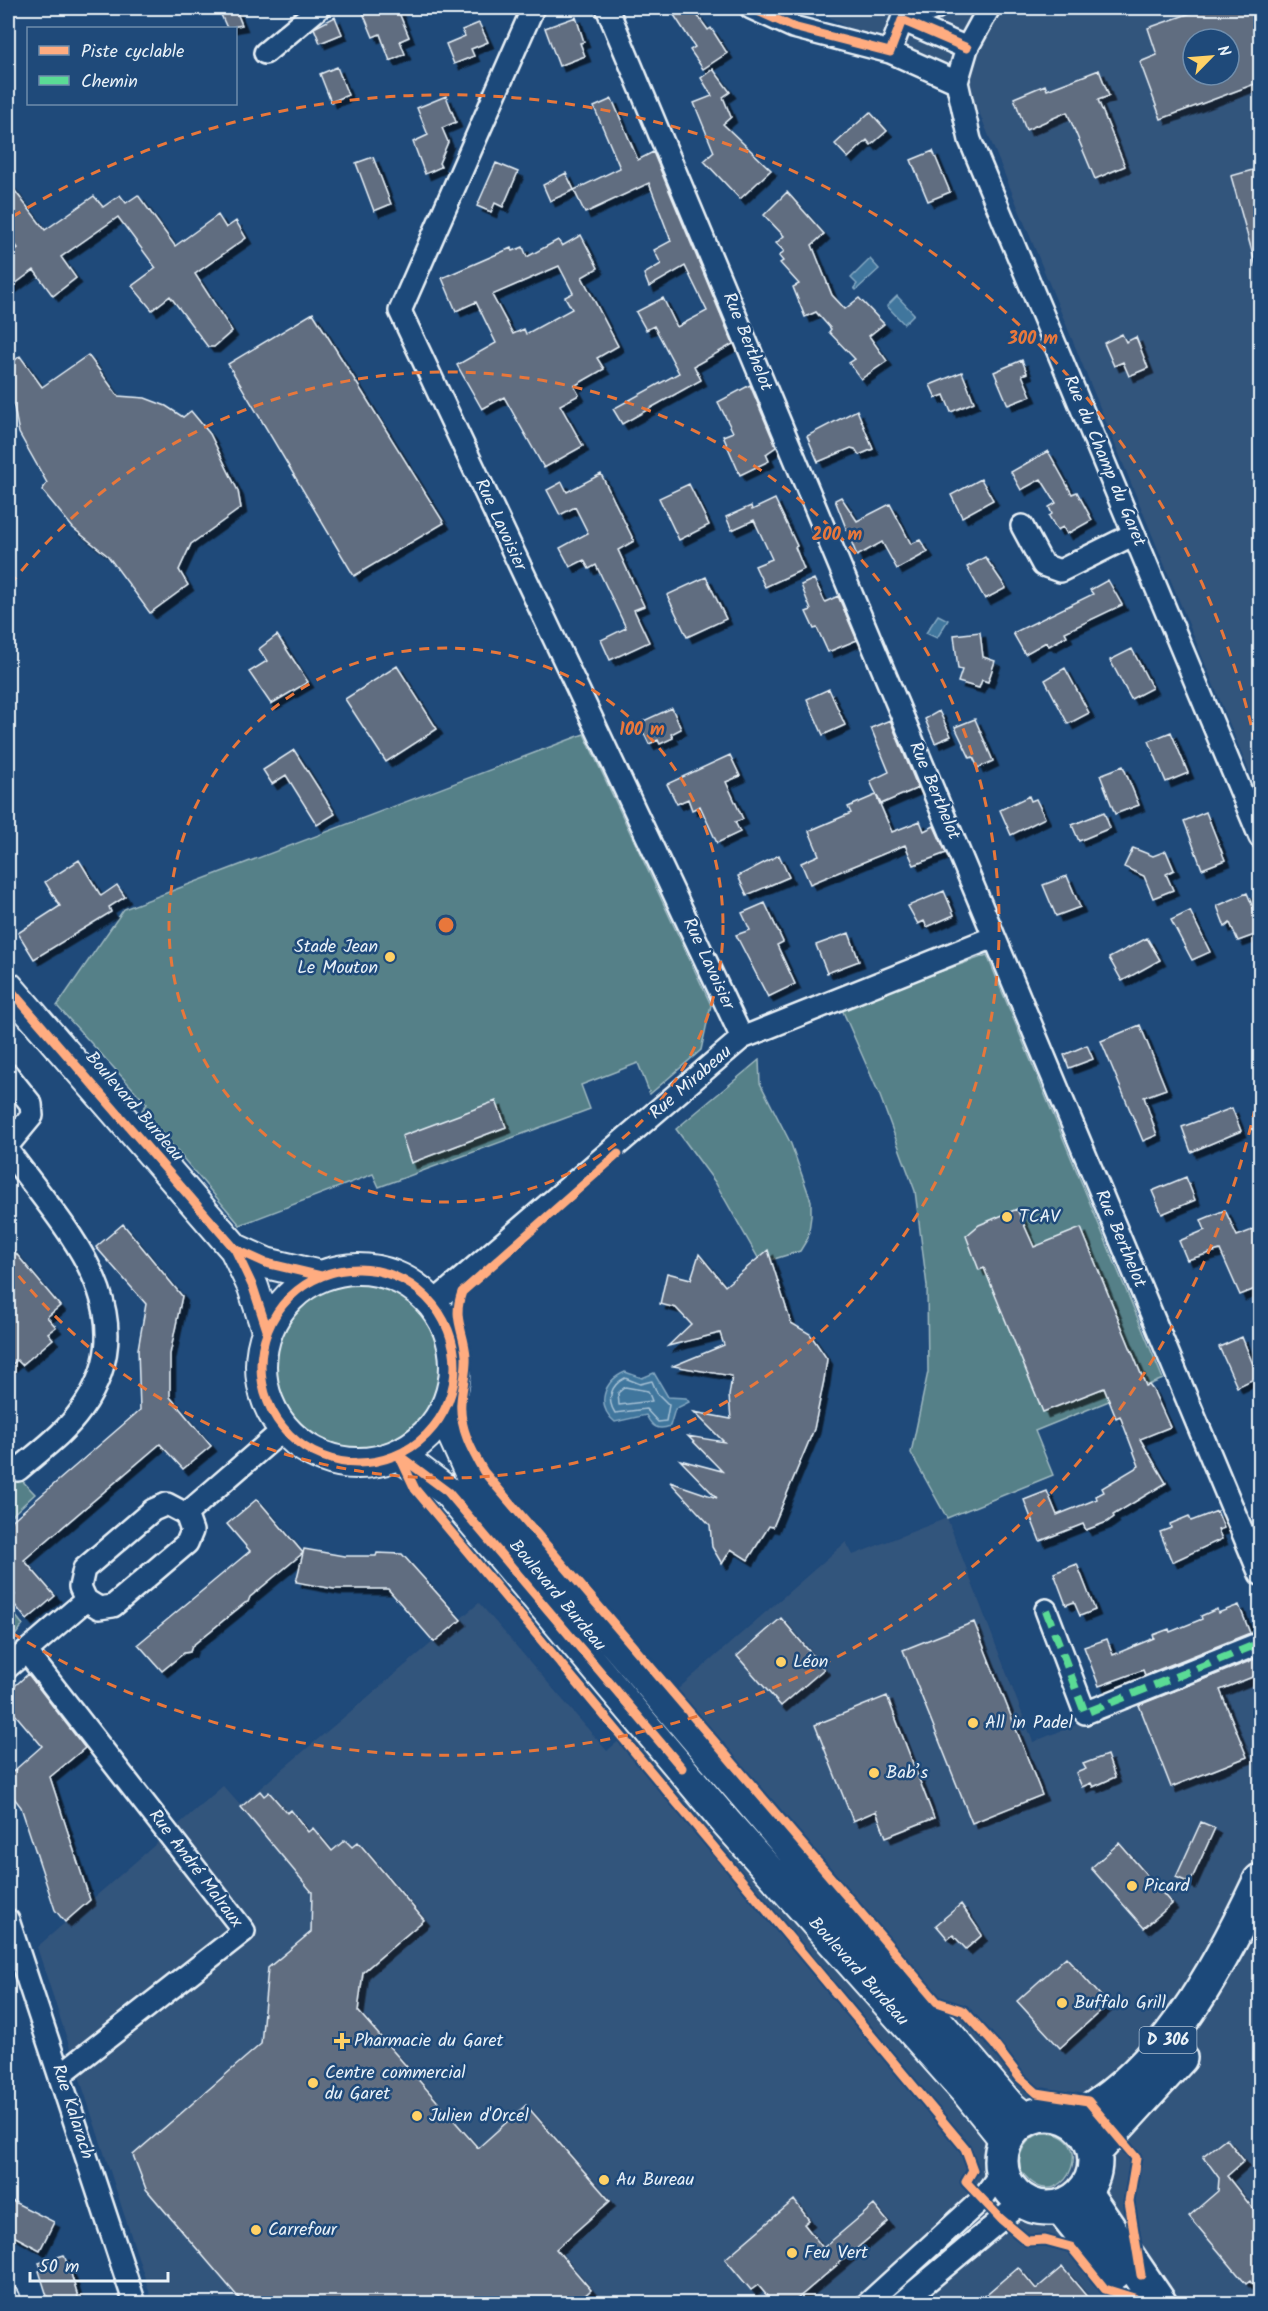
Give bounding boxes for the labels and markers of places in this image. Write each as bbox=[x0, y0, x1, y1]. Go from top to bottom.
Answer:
centre of rings bbox=[436, 915, 456, 935]
place label: Stade Jean Le Mouton bbox=[294, 933, 378, 983]
marker: Stade Jean Le Mouton bbox=[383, 950, 397, 964]
place label: TCAV bbox=[1019, 1203, 1061, 1232]
marker: TCAV bbox=[1000, 1210, 1014, 1224]
place label: Léon bbox=[793, 1648, 828, 1677]
marker: Léon bbox=[774, 1655, 788, 1669]
place label: All in Padel bbox=[985, 1709, 1073, 1738]
marker: All in Padel bbox=[966, 1716, 980, 1730]
place label: Bab’s bbox=[886, 1759, 929, 1788]
marker: Bab’s bbox=[867, 1766, 881, 1780]
place label: Picard bbox=[1144, 1872, 1190, 1901]
marker: Picard bbox=[1125, 1879, 1139, 1893]
place label: Buffalo Grill bbox=[1074, 1989, 1167, 2018]
marker: Buffalo Grill bbox=[1055, 1996, 1069, 2010]
place label: Pharmacie du Garet bbox=[354, 2027, 505, 2056]
marker: Pharmacie du Garet bbox=[335, 2034, 349, 2048]
place label: Centre commercial du Garet bbox=[325, 2059, 466, 2109]
marker: Centre commercial du Garet bbox=[306, 2076, 320, 2090]
place label: Julien d'Orcel bbox=[429, 2102, 529, 2131]
marker: Julien d'Orcel bbox=[410, 2109, 424, 2123]
place label: Au Bureau bbox=[616, 2166, 694, 2195]
marker: Au Bureau bbox=[597, 2173, 611, 2187]
place label: Carrefour bbox=[268, 2216, 338, 2245]
marker: Carrefour bbox=[249, 2223, 263, 2237]
place label: Feu Vert bbox=[804, 2239, 869, 2268]
marker: Feu Vert bbox=[785, 2246, 799, 2260]

